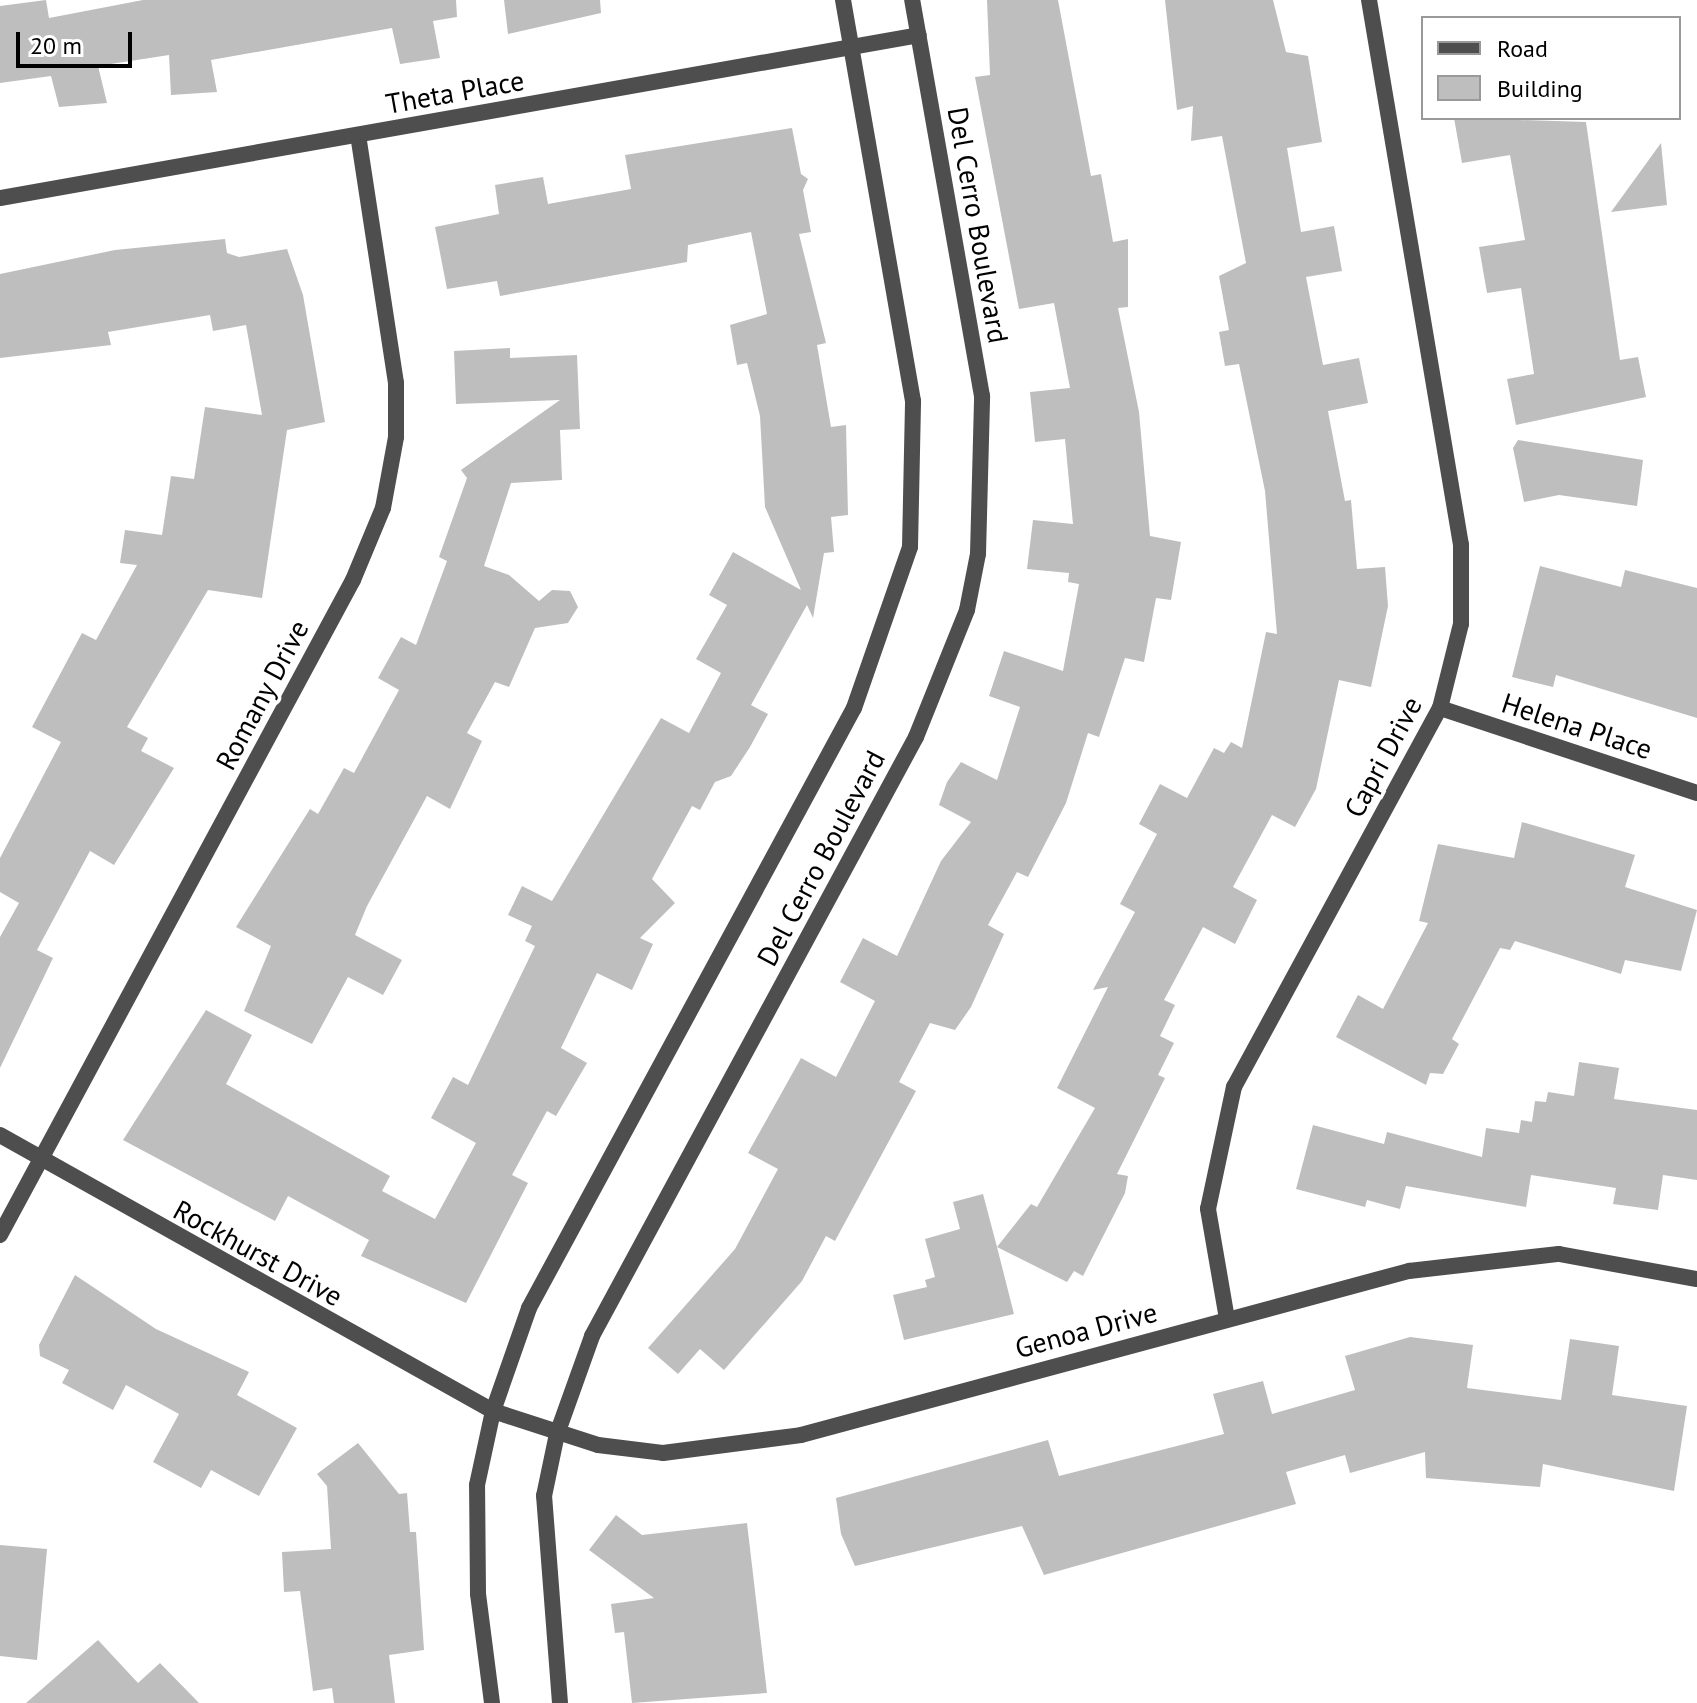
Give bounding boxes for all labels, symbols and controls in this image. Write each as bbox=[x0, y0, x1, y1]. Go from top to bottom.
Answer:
scale bar bbox=[20, 16, 136, 66]
legend bbox=[1421, 16, 1681, 120]
text: 20 m bbox=[30, 30, 82, 61]
text: Road bbox=[1497, 33, 1548, 64]
street label: Theta Place bbox=[383, 63, 527, 121]
text: Building bbox=[1497, 73, 1583, 104]
street label: Del Cerro Boulevard bbox=[941, 104, 1015, 346]
street label: Romany Drive bbox=[208, 614, 316, 776]
street label: Helena Place bbox=[1498, 686, 1656, 766]
street label: Capri Drive bbox=[1337, 691, 1429, 823]
street label: Del Cerro Boulevard bbox=[750, 745, 892, 971]
street label: Rockhurst Drive bbox=[168, 1193, 348, 1313]
street label: Genoa Drive bbox=[1011, 1295, 1161, 1365]

